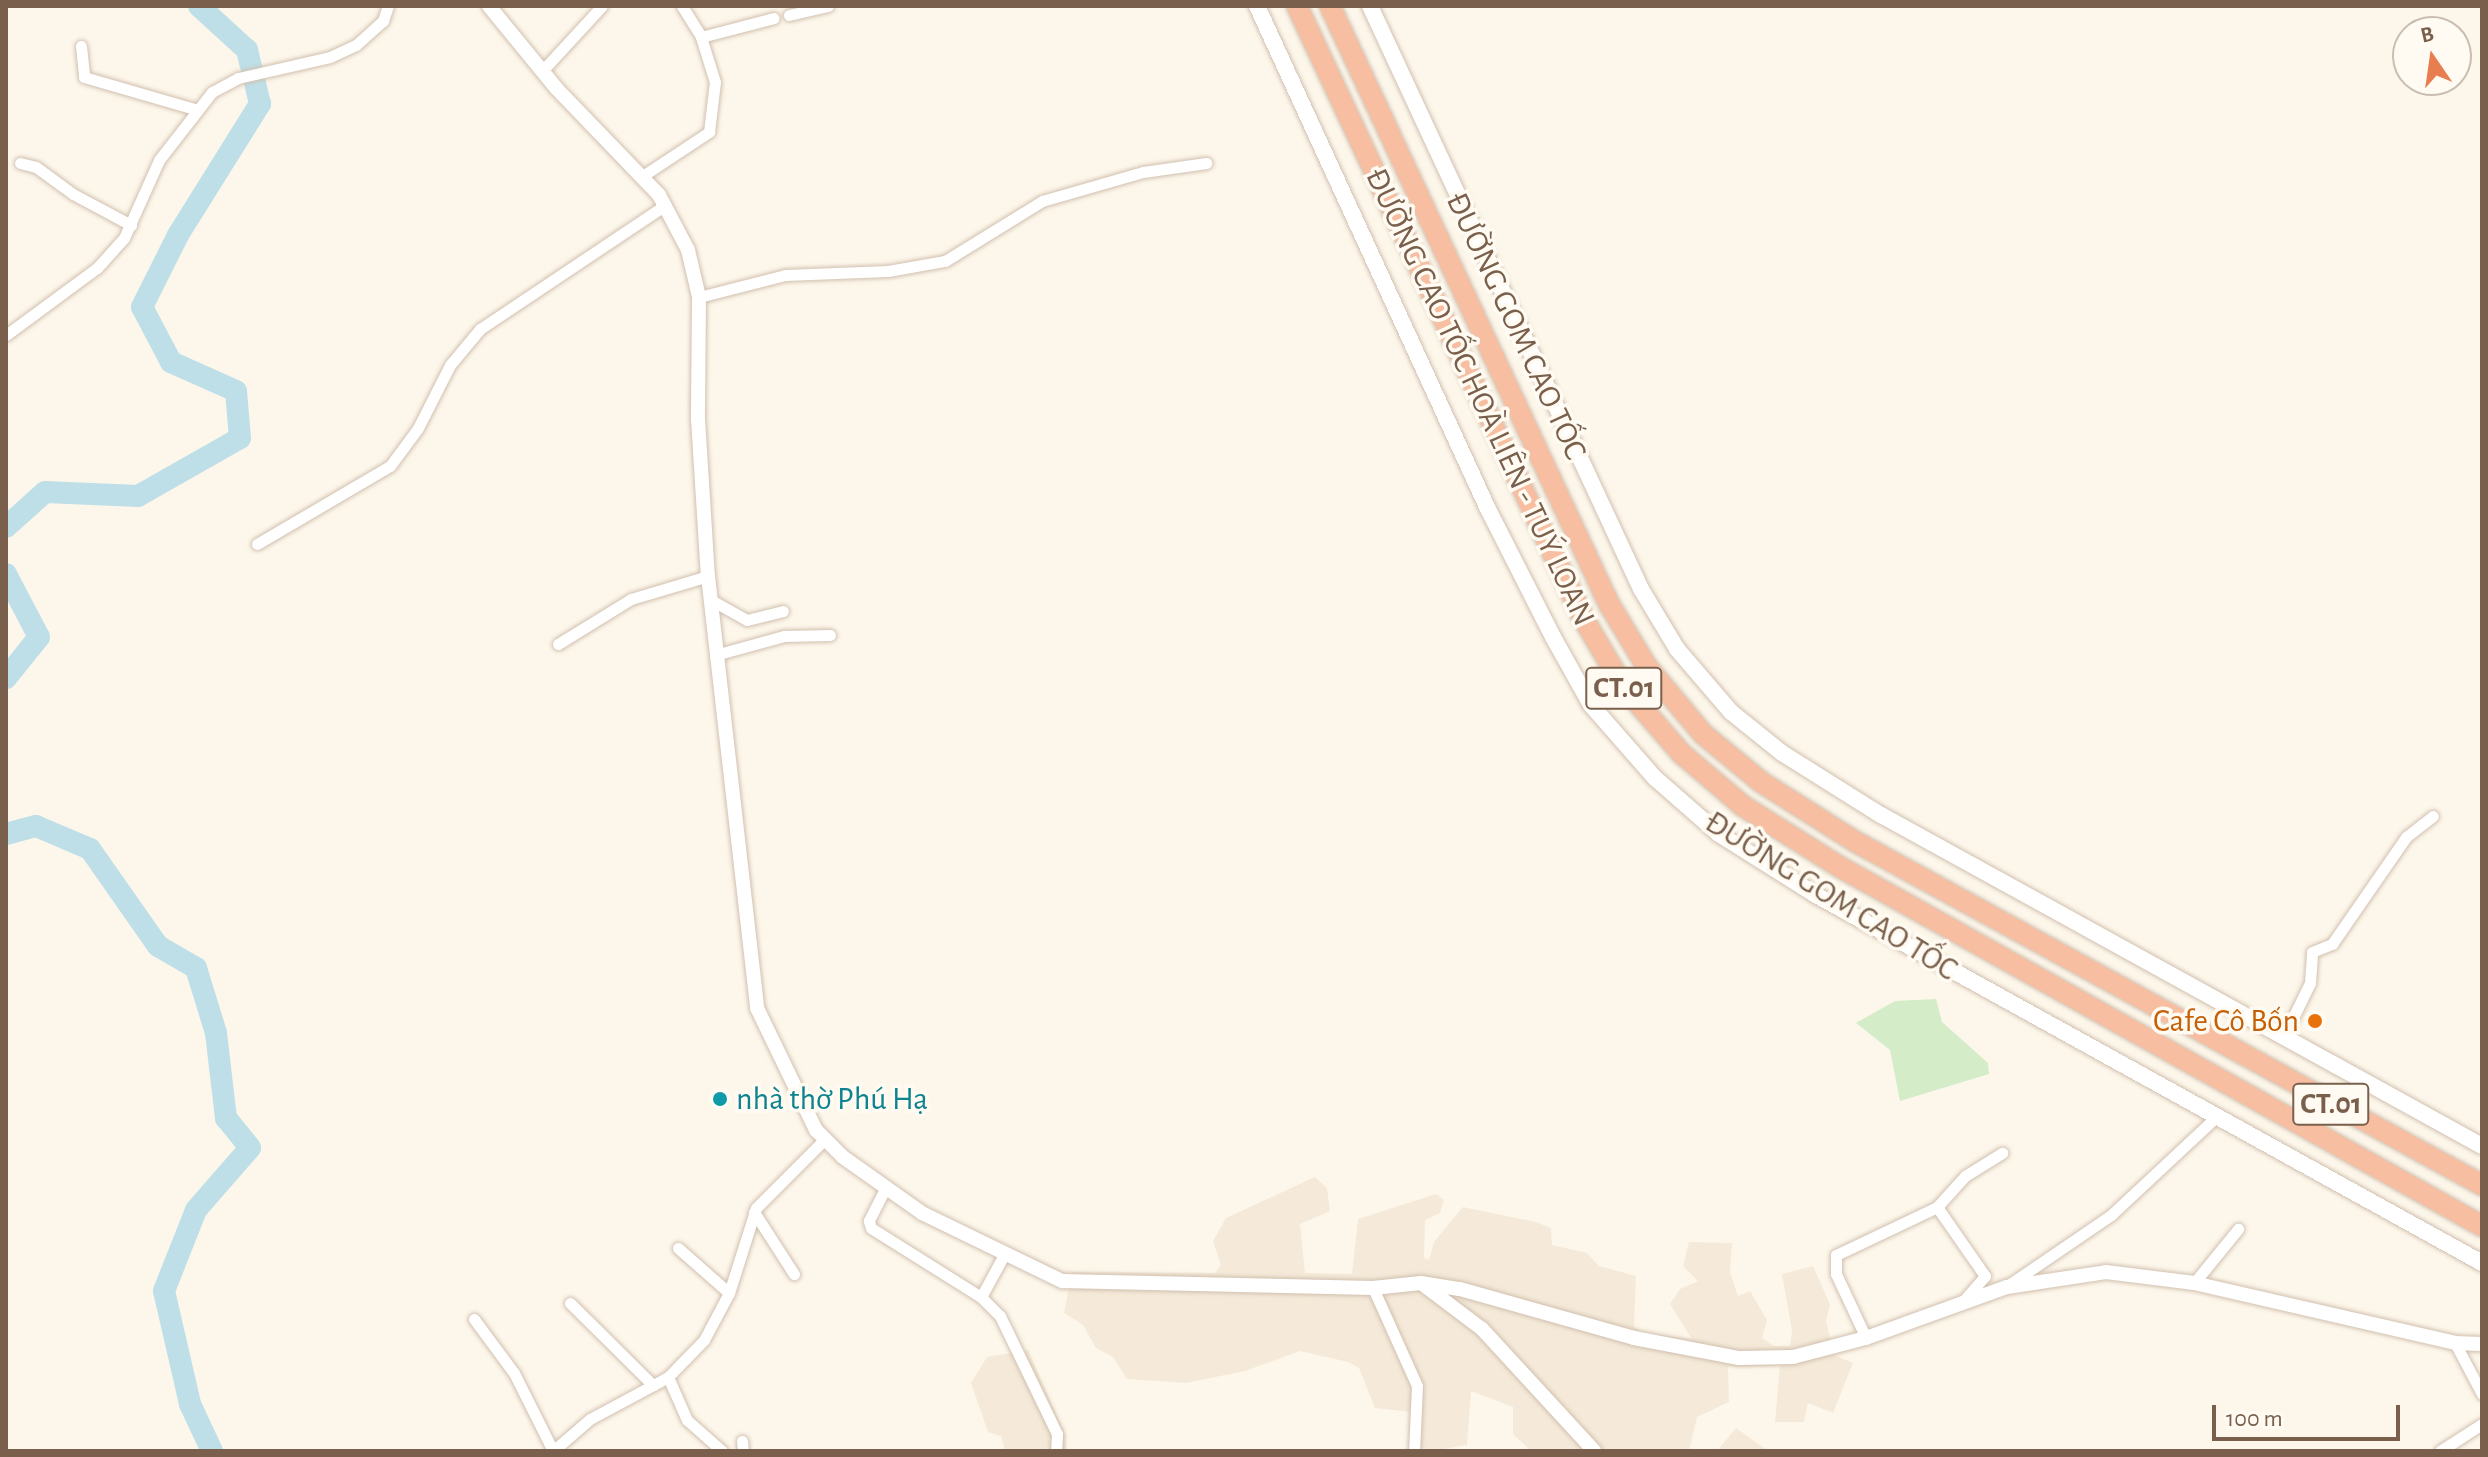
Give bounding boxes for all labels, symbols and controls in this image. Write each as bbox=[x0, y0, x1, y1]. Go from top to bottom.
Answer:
north arrow bbox=[2392, 16, 2472, 96]
text: B bbox=[2418, 22, 2436, 47]
street label: ĐƯỜNG CAO TỐC HOÀ LIÊN - TUÝ LOAN bbox=[1357, 162, 1603, 632]
street label: ĐƯỜNG GOM CAO TỐC bbox=[1437, 186, 1595, 466]
road number: CT.01 bbox=[1584, 662, 1664, 714]
street label: ĐƯỜNG GOM CAO TỐC bbox=[1698, 803, 1964, 989]
place label: Cafe Cô Bốn bbox=[2153, 1002, 2299, 1040]
marker: Cafe Cô Bốn bbox=[2306, 1012, 2324, 1030]
road number: CT.01 bbox=[2291, 1078, 2371, 1130]
place label: nhà thờ Phú Hạ bbox=[736, 1080, 928, 1118]
marker: nhà thờ Phú Hạ bbox=[711, 1090, 729, 1108]
scale bar bbox=[2216, 1389, 2404, 1439]
text: 100 m bbox=[2226, 1407, 2283, 1431]

